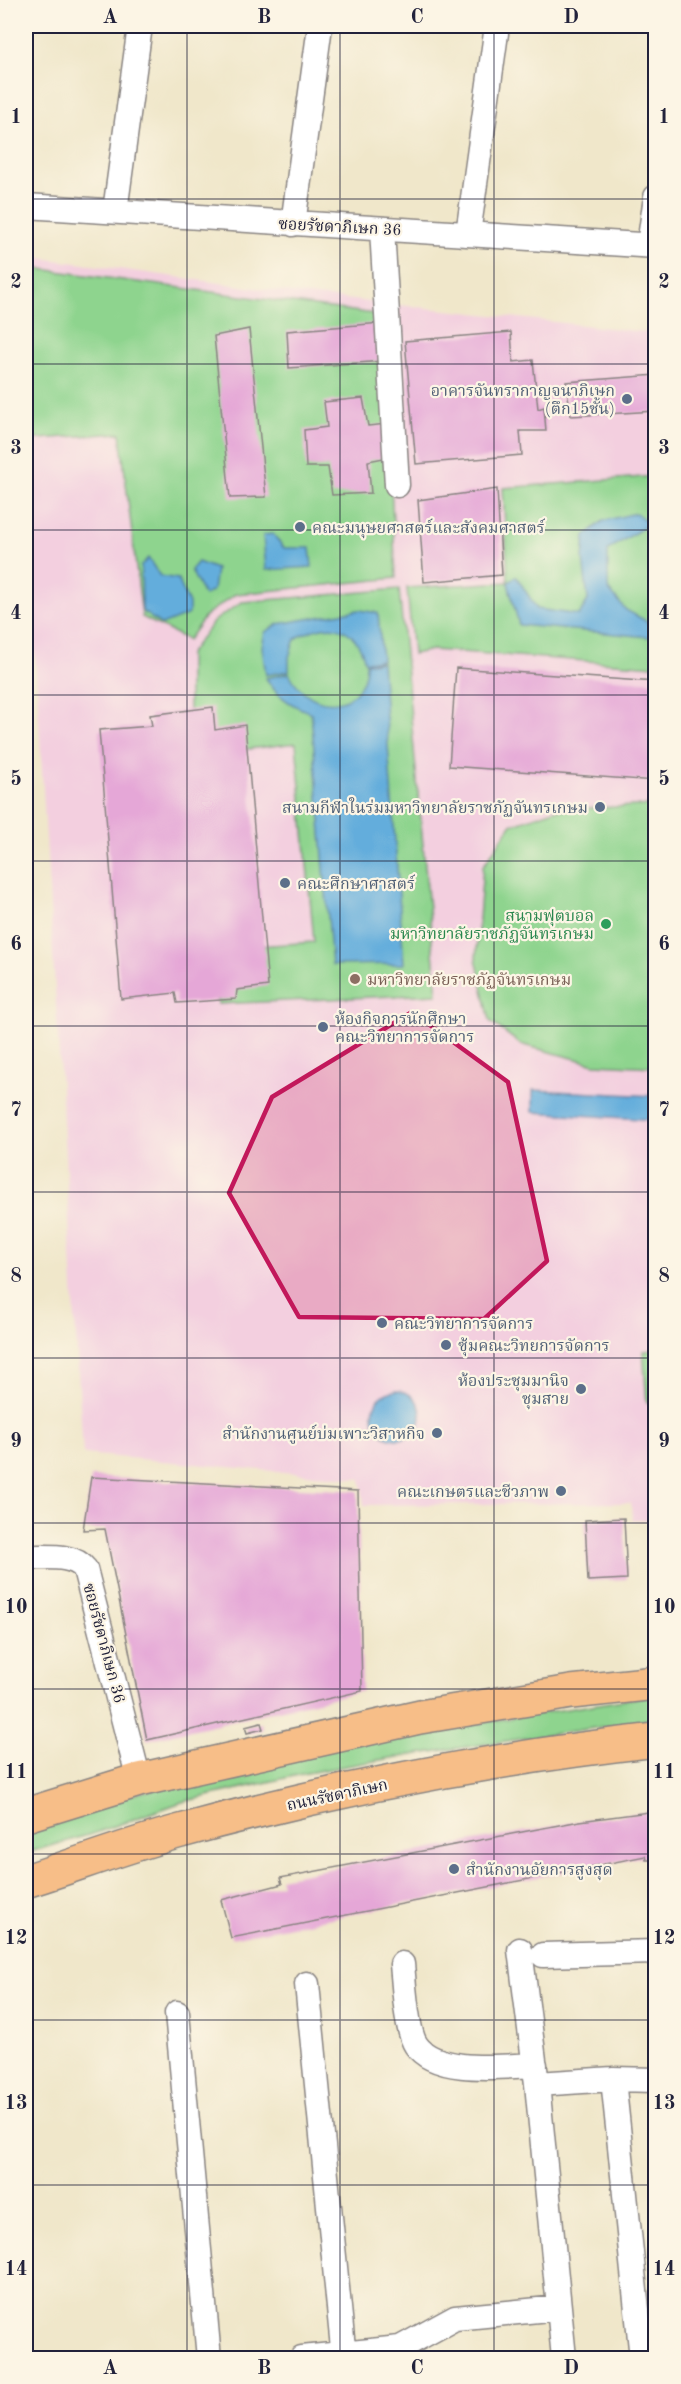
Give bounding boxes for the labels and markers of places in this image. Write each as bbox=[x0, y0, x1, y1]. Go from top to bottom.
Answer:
place label: อาคารจันทรากาญจนาภิเษก (ตึก15ชั้น) bbox=[431, 383, 615, 418]
marker: อาคารจันทรากาญจนาภิเษก (ตึก15ชั้น) bbox=[620, 392, 634, 406]
place label: คณะมนุษยศาสตร์และสังคมศาสตร์ bbox=[312, 518, 546, 539]
marker: คณะมนุษยศาสตร์และสังคมศาสตร์ bbox=[293, 520, 307, 534]
place label: สนามกีฬาในร่มมหาวิทยาลัยราชภัฏจันทรเกษม bbox=[282, 797, 588, 817]
marker: สนามกีฬาในร่มมหาวิทยาลัยราชภัฏจันทรเกษม bbox=[593, 800, 607, 814]
place label: คณะศึกษาศาสตร์ bbox=[297, 874, 416, 893]
marker: คณะศึกษาศาสตร์ bbox=[278, 876, 292, 890]
place label: สนามฟุตบอล มหาวิทยาลัยราชภัฏจันทรเกษม bbox=[390, 909, 594, 943]
marker: สนามฟุตบอล มหาวิทยาลัยราชภัฏจันทรเกษม bbox=[599, 917, 613, 931]
marker: มหาวิทยาลัยราชภัฏจันทรเกษม bbox=[348, 972, 362, 986]
place label: มหาวิทยาลัยราชภัฏจันทรเกษม bbox=[367, 972, 571, 989]
place label: ห้องกิจการนักศึกษา คณะวิทยาการจัดการ bbox=[335, 1010, 474, 1046]
marker: ห้องกิจการนักศึกษา คณะวิทยาการจัดการ bbox=[316, 1020, 330, 1034]
marker: คณะวิทยาการจัดการ bbox=[375, 1316, 389, 1330]
place label: คณะวิทยาการจัดการ bbox=[394, 1316, 533, 1333]
place label: ซุ้มคณะวิทยการจัดการ bbox=[458, 1337, 610, 1357]
marker: ซุ้มคณะวิทยการจัดการ bbox=[439, 1338, 453, 1352]
place label: ห้องประชุมมานิจ ชุมสาย bbox=[458, 1372, 569, 1410]
marker: ห้องประชุมมานิจ ชุมสาย bbox=[574, 1382, 588, 1396]
place label: สำนักงานศูนย์บ่มเพาะวิสาหกิจ bbox=[222, 1424, 425, 1444]
marker: สำนักงานศูนย์บ่มเพาะวิสาหกิจ bbox=[430, 1426, 444, 1440]
place label: คณะเกษตรและชีวภาพ bbox=[397, 1483, 549, 1501]
marker: คณะเกษตรและชีวภาพ bbox=[554, 1484, 568, 1498]
place label: สำนักงานอัยการสูงสุด bbox=[466, 1861, 613, 1881]
marker: สำนักงานอัยการสูงสุด bbox=[447, 1862, 461, 1876]

